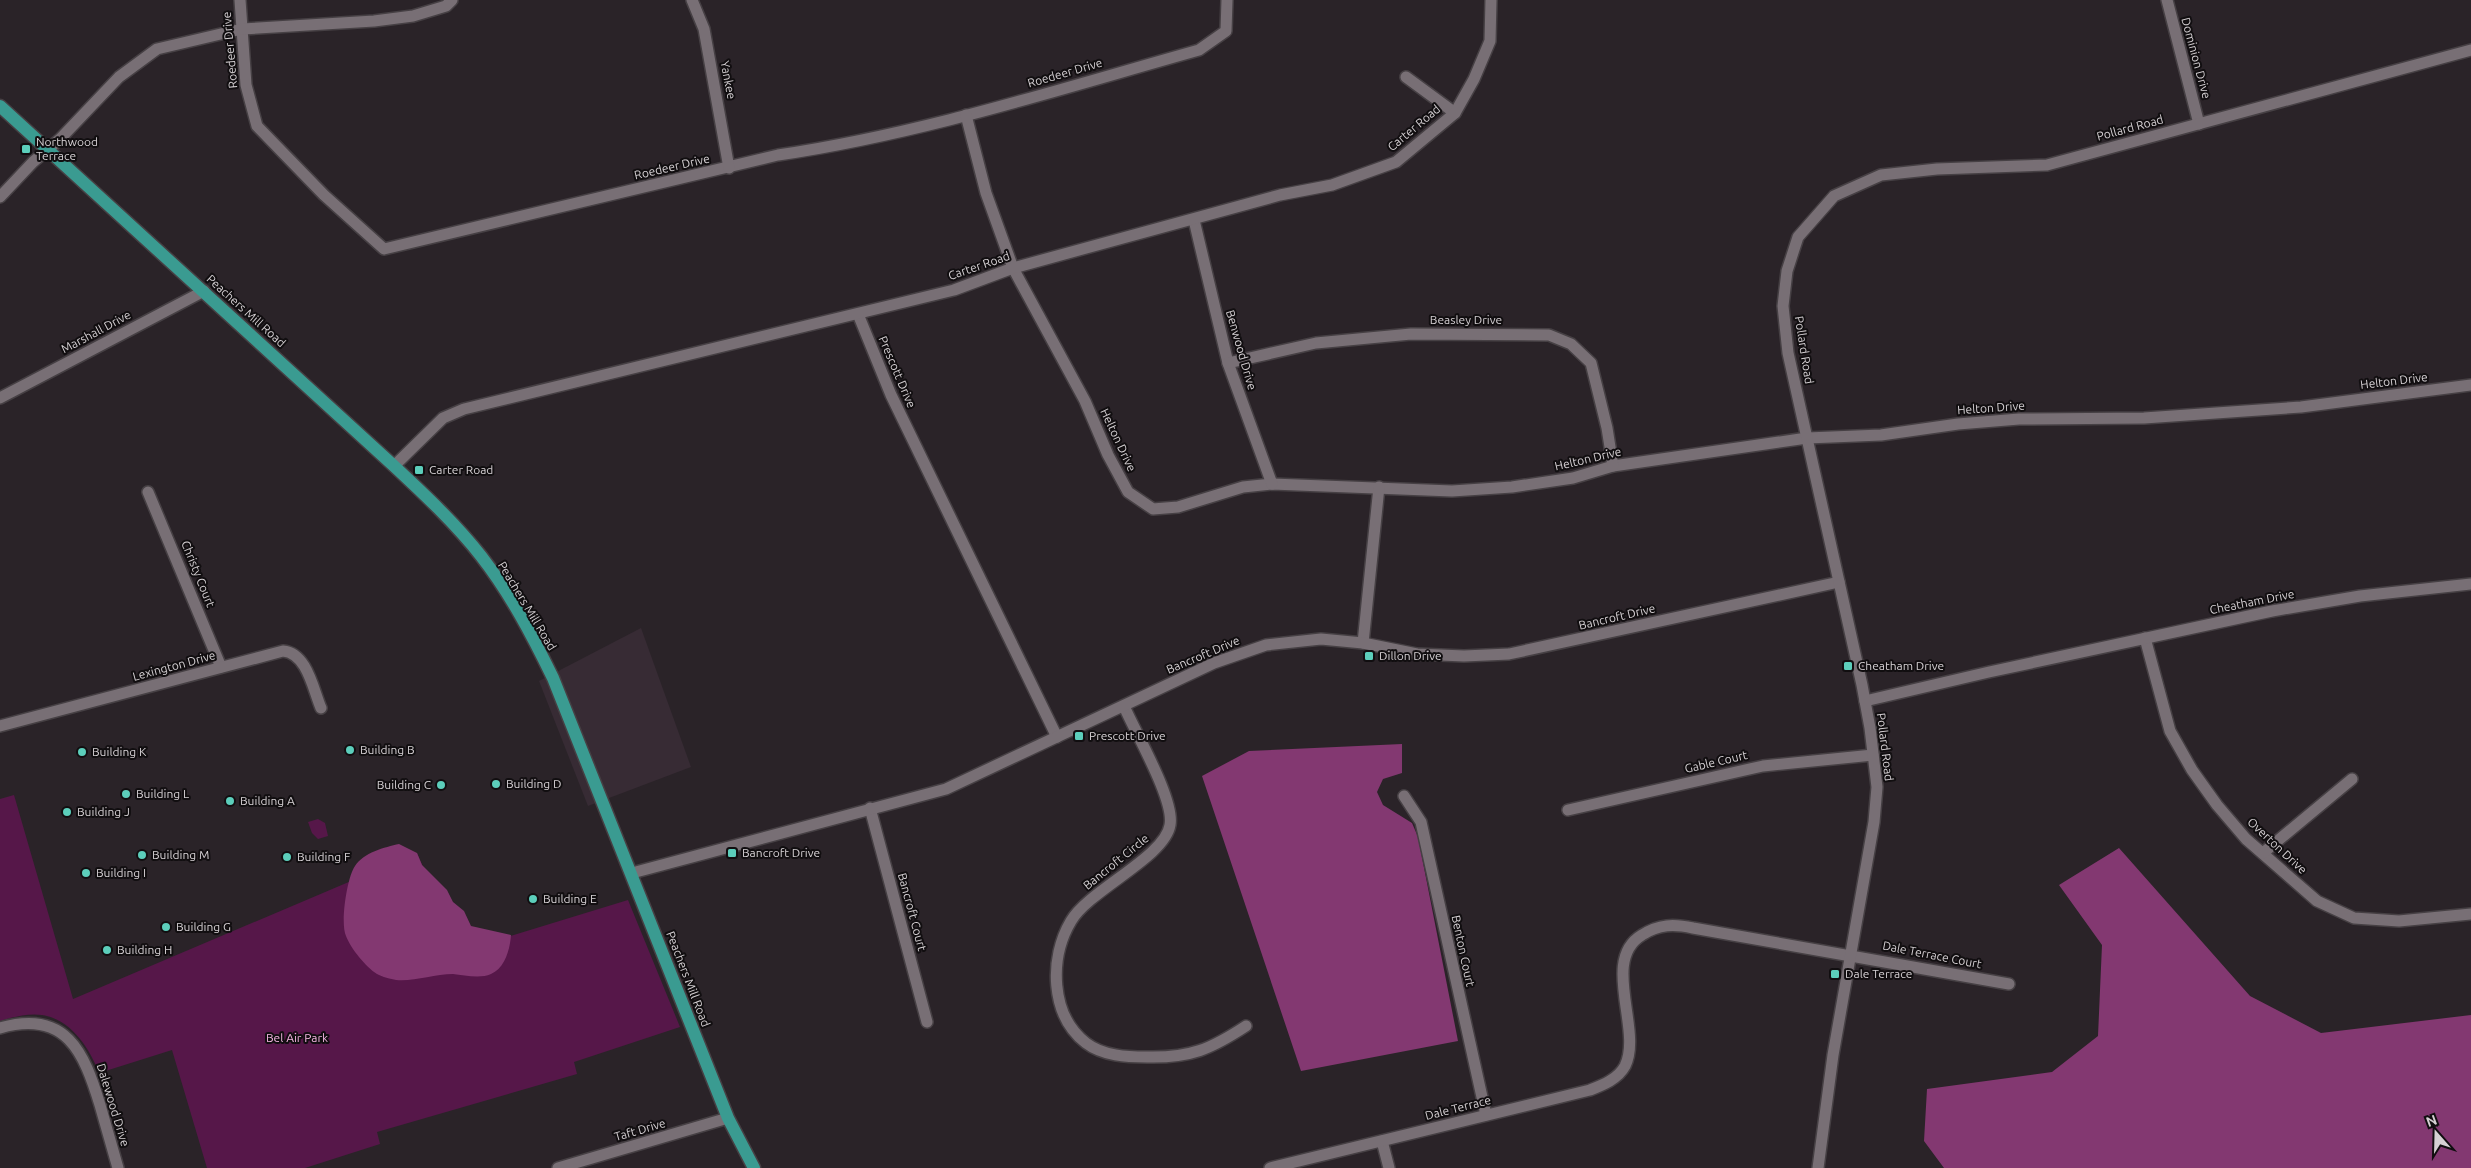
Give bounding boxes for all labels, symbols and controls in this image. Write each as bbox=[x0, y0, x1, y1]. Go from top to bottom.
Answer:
street label: Roedeer Drive bbox=[220, 11, 239, 89]
street label: Dominion Drive bbox=[2179, 16, 2214, 100]
street label: Roedeer Drive bbox=[1026, 56, 1104, 89]
street label: Yankee bbox=[718, 60, 739, 100]
street label: Carter Road bbox=[1385, 102, 1443, 153]
street label: Pollard Road bbox=[2095, 112, 2165, 143]
place label: Northwood Terrace bbox=[36, 135, 98, 162]
marker: Northwood Terrace bbox=[20, 143, 32, 155]
street label: Roedeer Drive bbox=[633, 152, 711, 182]
street label: Carter Road bbox=[946, 249, 1011, 282]
street label: Peachers Mill Road bbox=[204, 272, 288, 349]
street label: Marshall Drive bbox=[59, 308, 133, 355]
street label: Benwood Drive bbox=[1224, 308, 1259, 391]
street label: Beasley Drive bbox=[1430, 313, 1502, 326]
street label: Pollard Road bbox=[1793, 315, 1816, 385]
street label: Prescott Drive bbox=[876, 334, 918, 410]
street label: Helton Drive bbox=[2359, 370, 2428, 391]
street label: Helton Drive bbox=[1957, 399, 2025, 416]
street label: Helton Drive bbox=[1098, 406, 1139, 473]
street label: Helton Drive bbox=[1553, 445, 1622, 472]
place label: Carter Road bbox=[429, 463, 493, 476]
marker: Carter Road bbox=[413, 464, 425, 476]
street label: Christy Court bbox=[179, 539, 218, 609]
street label: Peachers Mill Road bbox=[496, 559, 559, 653]
street label: Cheatham Drive bbox=[2208, 587, 2295, 616]
street label: Bancroft Drive bbox=[1577, 601, 1656, 632]
street label: Bancroft Drive bbox=[1164, 633, 1241, 676]
street label: Lexington Drive bbox=[131, 648, 217, 683]
place label: Dillon Drive bbox=[1379, 649, 1442, 662]
marker: Dillon Drive bbox=[1363, 650, 1375, 662]
place label: Cheatham Drive bbox=[1858, 659, 1944, 672]
marker: Cheatham Drive bbox=[1842, 660, 1854, 672]
street label: Pollard Road bbox=[1875, 712, 1896, 782]
place label: Prescott Drive bbox=[1089, 729, 1166, 742]
marker: Prescott Drive bbox=[1073, 730, 1085, 742]
place label: Building B bbox=[360, 743, 415, 756]
marker: Building B bbox=[344, 744, 356, 756]
place label: Building K bbox=[92, 745, 147, 758]
marker: Building K bbox=[76, 746, 88, 758]
street label: Gable Court bbox=[1683, 748, 1749, 775]
place label: Building D bbox=[506, 777, 561, 790]
place label: Building C bbox=[377, 778, 432, 791]
marker: Building D bbox=[490, 778, 502, 790]
marker: Building C bbox=[435, 779, 447, 791]
place label: Building L bbox=[136, 787, 189, 800]
marker: Building L bbox=[120, 788, 132, 800]
place label: Building A bbox=[240, 794, 295, 807]
marker: Building A bbox=[224, 795, 236, 807]
place label: Building J bbox=[77, 805, 130, 818]
marker: Building J bbox=[61, 806, 73, 818]
street label: Overton Drive bbox=[2245, 815, 2310, 876]
street label: Bancroft Circle bbox=[1081, 831, 1151, 892]
place label: Bancroft Drive bbox=[742, 846, 820, 859]
marker: Bancroft Drive bbox=[726, 847, 738, 859]
place label: Building M bbox=[152, 848, 209, 861]
marker: Building M bbox=[136, 849, 148, 861]
place label: Building F bbox=[297, 850, 350, 863]
marker: Building F bbox=[281, 851, 293, 863]
place label: Building I bbox=[96, 866, 146, 879]
marker: Building I bbox=[80, 867, 92, 879]
street label: Bancroft Court bbox=[896, 871, 929, 953]
place label: Building E bbox=[543, 892, 597, 905]
marker: Building E bbox=[527, 893, 539, 905]
street label: Benton Court bbox=[1450, 914, 1477, 988]
place label: Building G bbox=[176, 920, 231, 933]
marker: Building G bbox=[160, 921, 172, 933]
street label: Peachers Mill Road bbox=[664, 929, 713, 1028]
street label: Dale Terrace Court bbox=[1882, 939, 1983, 971]
place label: Building H bbox=[117, 943, 172, 956]
marker: Building H bbox=[101, 944, 113, 956]
place label: Dale Terrace bbox=[1845, 967, 1912, 980]
marker: Dale Terrace bbox=[1829, 968, 1841, 980]
park label: Bel Air Park bbox=[266, 1031, 328, 1044]
street label: Dalewood Drive bbox=[95, 1062, 132, 1148]
street label: Dale Terrace bbox=[1424, 1093, 1492, 1122]
north arrow bbox=[2411, 1108, 2461, 1158]
text: N bbox=[2424, 1111, 2439, 1130]
street label: Taft Drive bbox=[613, 1116, 667, 1143]

